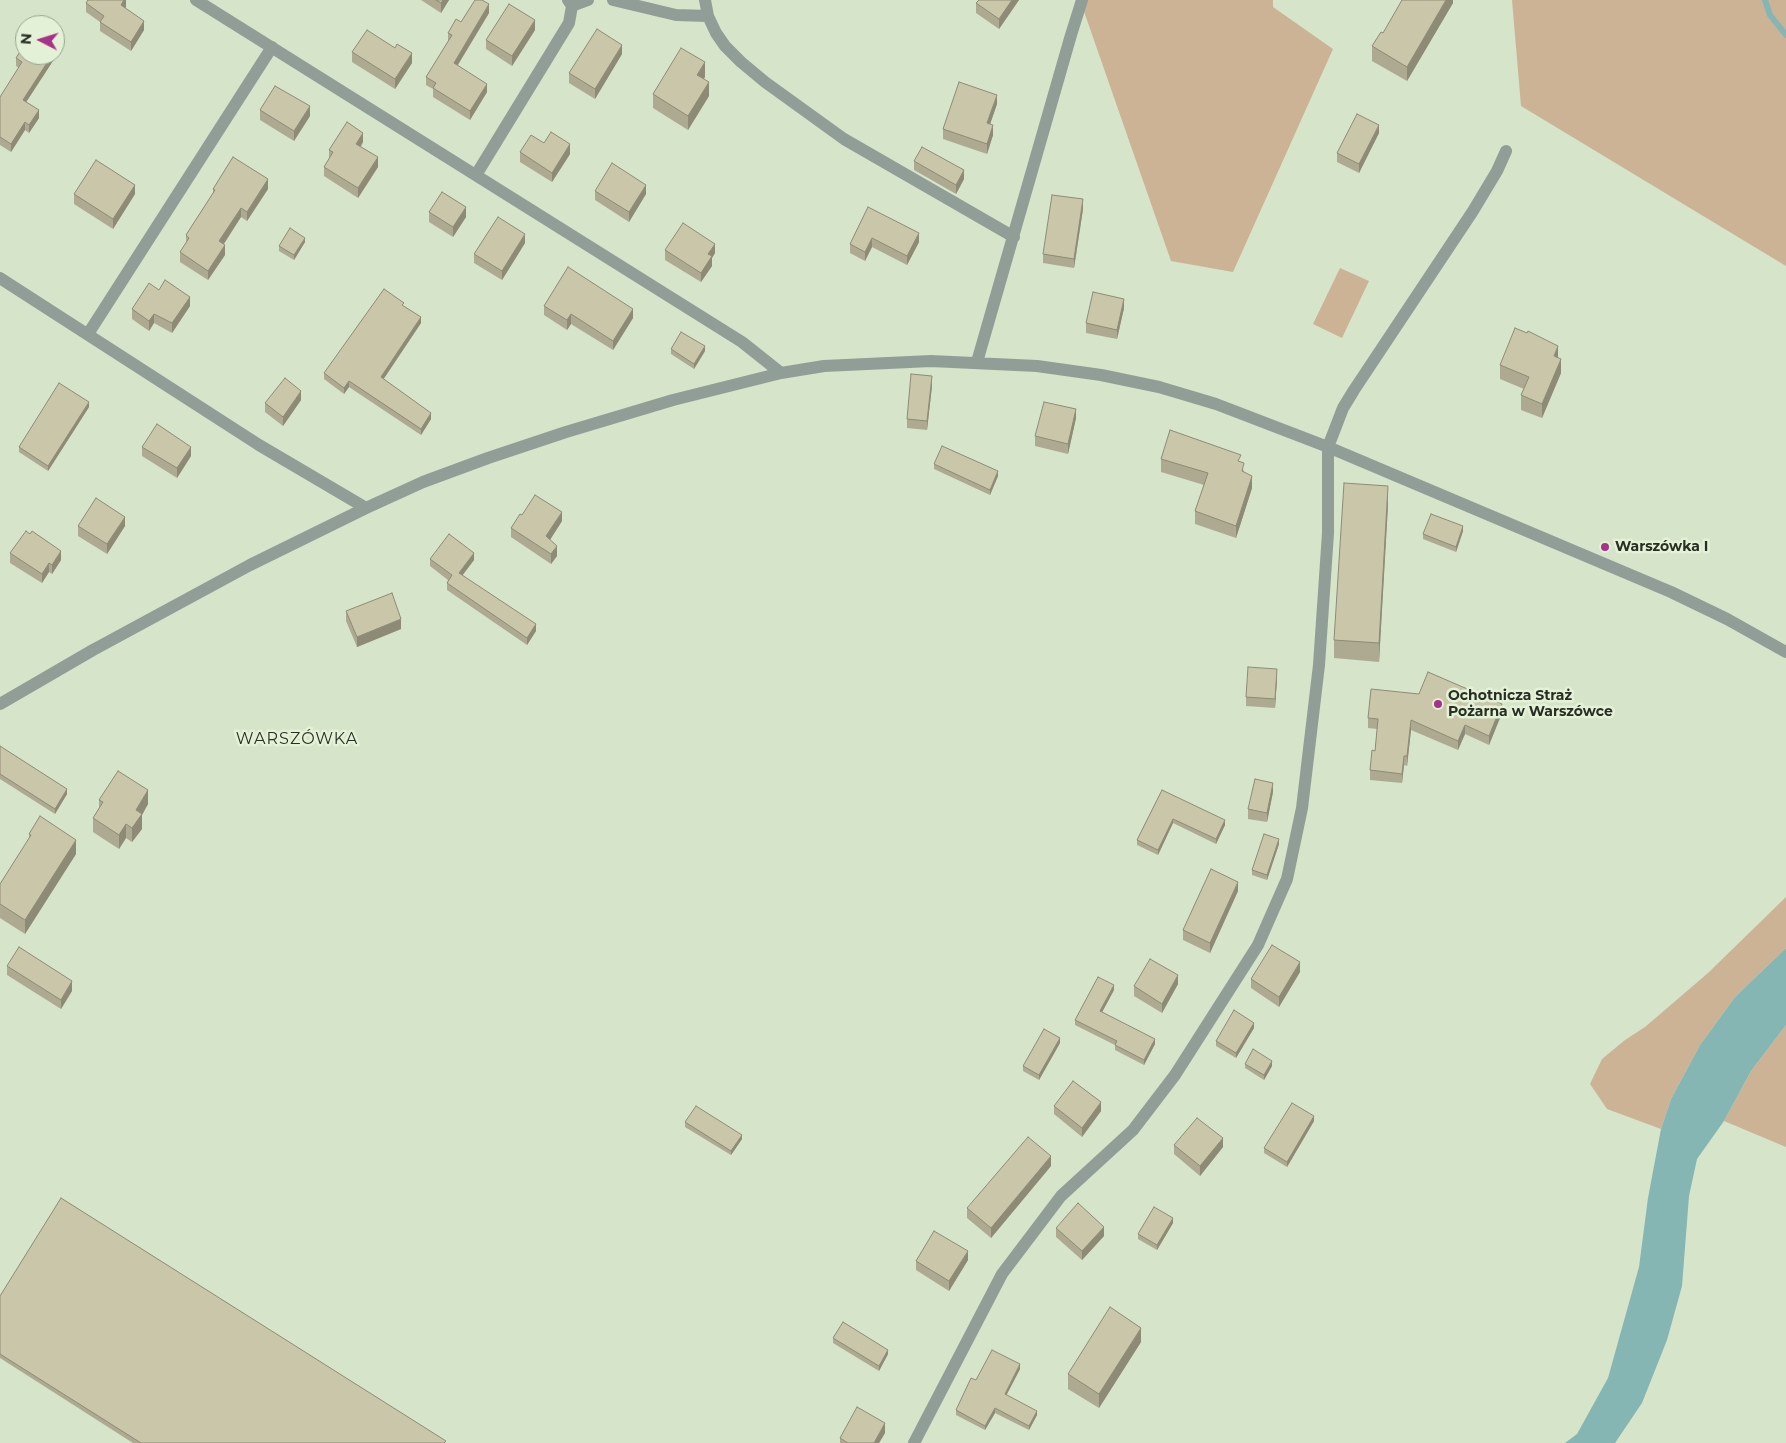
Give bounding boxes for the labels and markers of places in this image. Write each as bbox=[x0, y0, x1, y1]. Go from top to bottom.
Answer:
place label: Warszówka I bbox=[1615, 539, 1708, 555]
marker: Warszówka I bbox=[1599, 541, 1611, 553]
place label: Ochotnicza Straż Pożarna w Warszówce bbox=[1448, 688, 1613, 720]
marker: Ochotnicza Straż Pożarna w Warszówce bbox=[1432, 698, 1444, 710]

